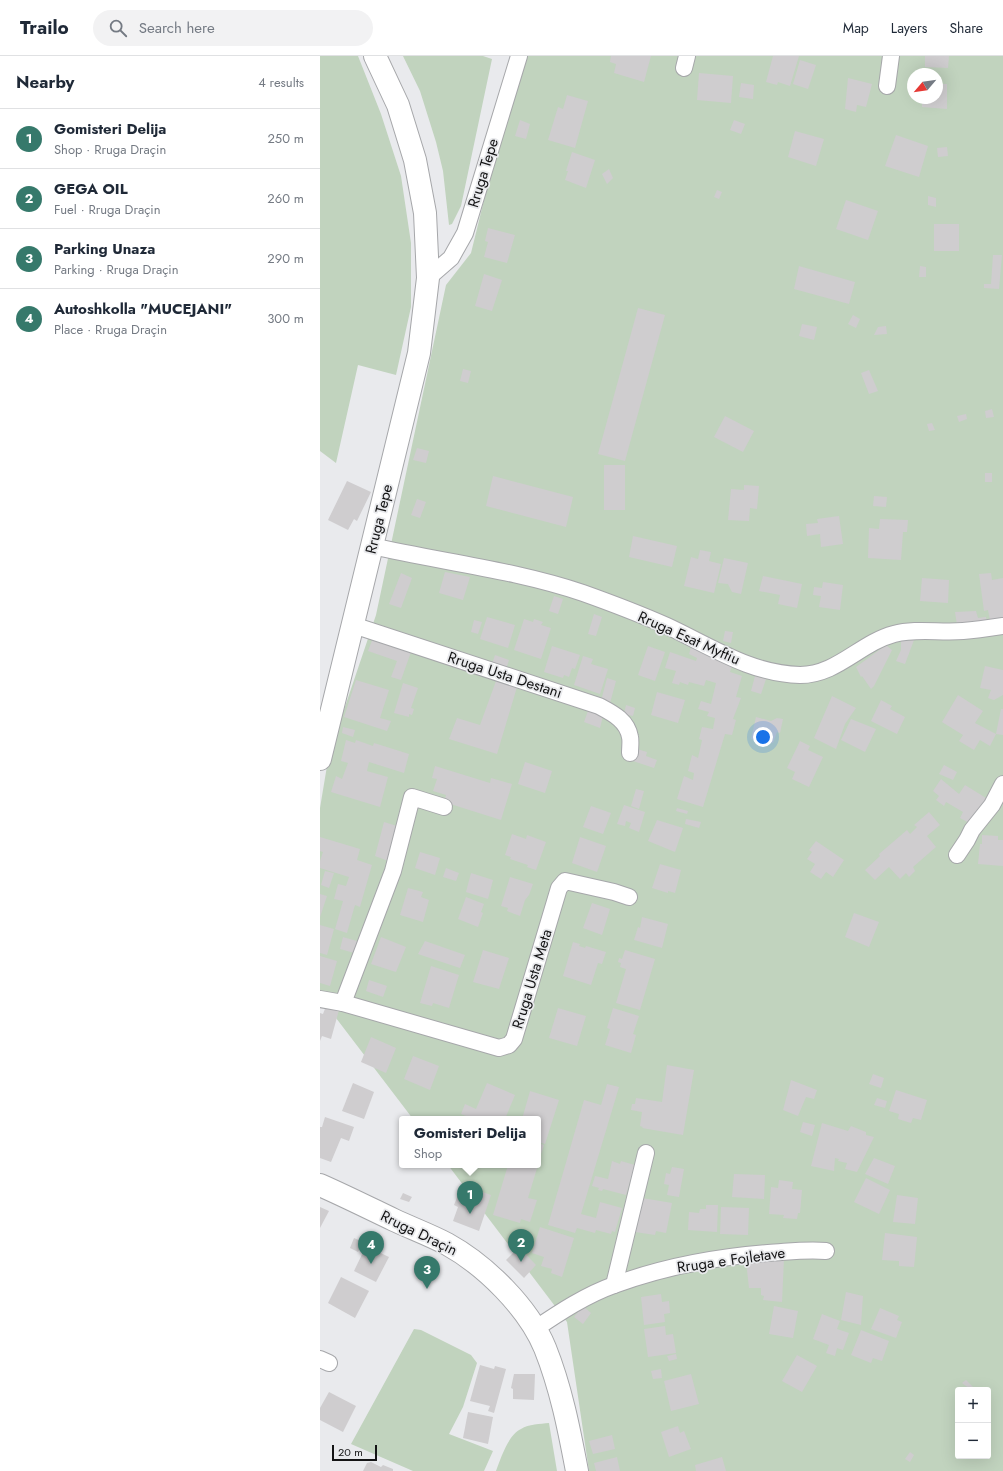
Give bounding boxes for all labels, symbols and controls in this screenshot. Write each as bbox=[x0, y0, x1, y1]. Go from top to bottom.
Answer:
search box bbox=[93, 10, 373, 46]
text: Trailo bbox=[20, 14, 69, 41]
icon: search bbox=[107, 17, 129, 39]
text: Search here bbox=[139, 17, 215, 39]
text: Map bbox=[843, 18, 869, 38]
text: Layers bbox=[891, 18, 927, 38]
text: Share bbox=[949, 18, 983, 38]
north arrow bbox=[907, 68, 943, 104]
text: Nearby bbox=[16, 70, 74, 94]
text: 4 results bbox=[258, 73, 304, 92]
text: Gomisteri Delija bbox=[54, 118, 166, 140]
text: 1 bbox=[26, 129, 32, 148]
text: 250 m bbox=[267, 129, 304, 148]
street label: Rruga Tepe bbox=[462, 136, 504, 210]
text: Shop · Rruga Draçin bbox=[54, 140, 166, 159]
text: GEGA OIL bbox=[54, 178, 128, 200]
text: 2 bbox=[25, 189, 33, 208]
text: 260 m bbox=[267, 189, 304, 208]
text: Fuel · Rruga Draçin bbox=[54, 200, 161, 219]
text: Parking Unaza bbox=[54, 238, 155, 260]
text: 3 bbox=[25, 249, 33, 268]
text: 290 m bbox=[267, 249, 304, 268]
text: Parking · Rruga Draçin bbox=[54, 260, 179, 279]
text: Autoshkolla "MUCEJANI" bbox=[54, 298, 232, 320]
text: 4 bbox=[24, 309, 34, 328]
text: 300 m bbox=[267, 309, 304, 328]
text: Place · Rruga Draçin bbox=[54, 320, 167, 339]
street label: Rruga Tepe bbox=[360, 482, 398, 556]
street label: Rruga Esat Myftiu bbox=[634, 606, 744, 670]
street label: Rruga Usta Destani bbox=[445, 646, 565, 704]
your location bbox=[753, 727, 773, 747]
street label: Rruga Usta Meta bbox=[506, 926, 558, 1032]
popup bbox=[399, 1116, 541, 1168]
text: Gomisteri Delija bbox=[414, 1122, 526, 1144]
text: Shop bbox=[414, 1144, 442, 1163]
pin: 1 bbox=[457, 1181, 483, 1214]
street label: Rruga Draçin bbox=[377, 1205, 461, 1261]
pin: 2 bbox=[508, 1229, 534, 1262]
pin: 4 bbox=[358, 1231, 384, 1264]
street label: Rruga e Fojletave bbox=[676, 1241, 787, 1278]
pin: 3 bbox=[414, 1256, 440, 1289]
map controls bbox=[955, 1387, 991, 1459]
button: + bbox=[955, 1387, 991, 1423]
button: − bbox=[955, 1423, 991, 1459]
scale bar bbox=[332, 1443, 377, 1462]
text: 20 m bbox=[338, 1444, 363, 1460]

